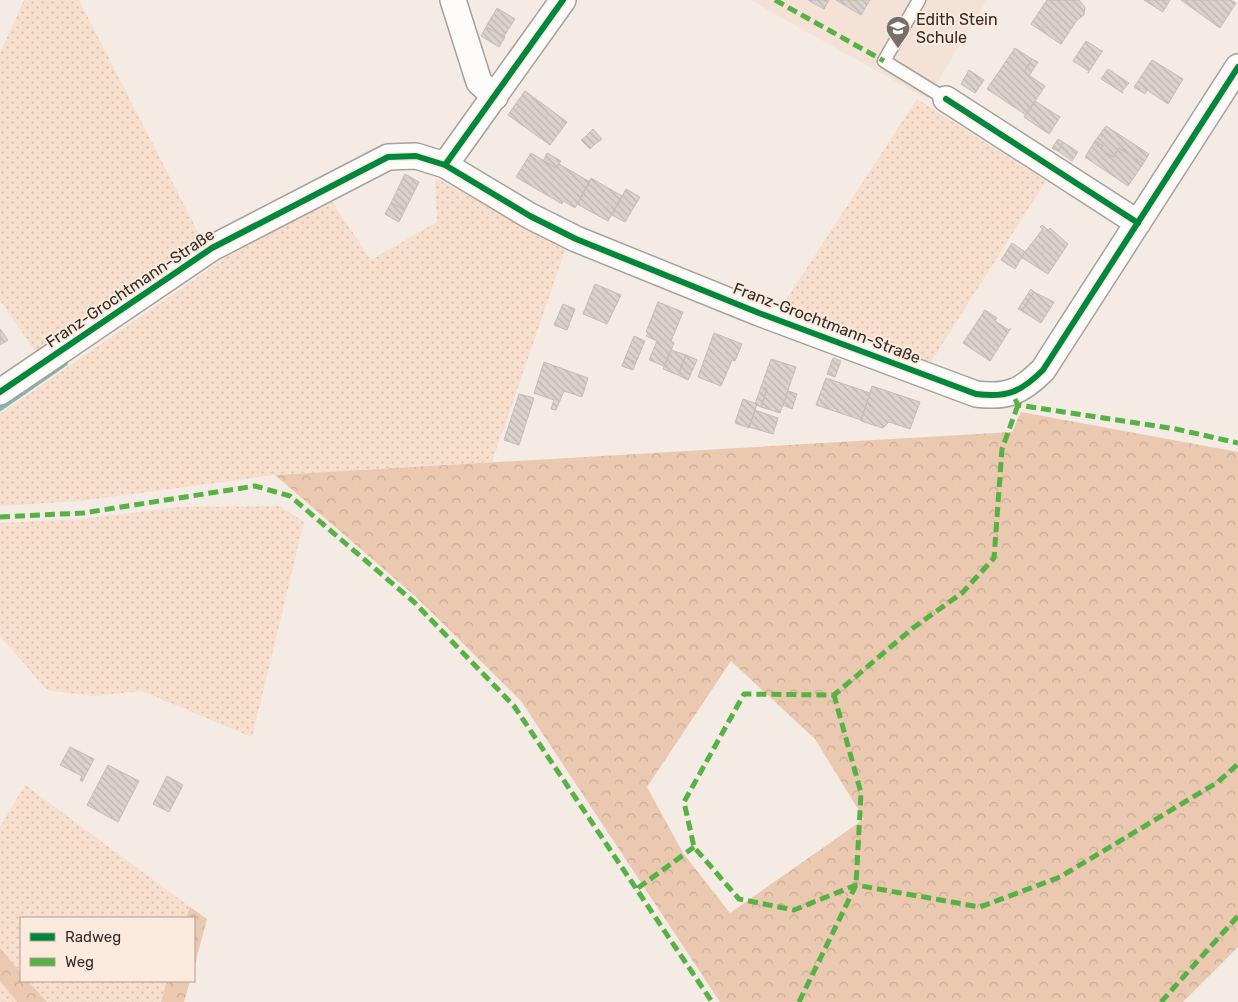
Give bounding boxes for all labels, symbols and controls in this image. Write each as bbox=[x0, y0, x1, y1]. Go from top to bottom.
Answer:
place label: Edith Stein Schule bbox=[916, 10, 998, 47]
school or university icon: Edith Stein Schule bbox=[885, 15, 911, 49]
street label: Franz-Grochtmann-Straße bbox=[42, 224, 218, 352]
street label: Franz-Grochtmann-Straße bbox=[731, 278, 923, 368]
legend bbox=[20, 917, 195, 982]
text: Radweg bbox=[65, 928, 121, 946]
text: Weg bbox=[65, 953, 94, 971]

